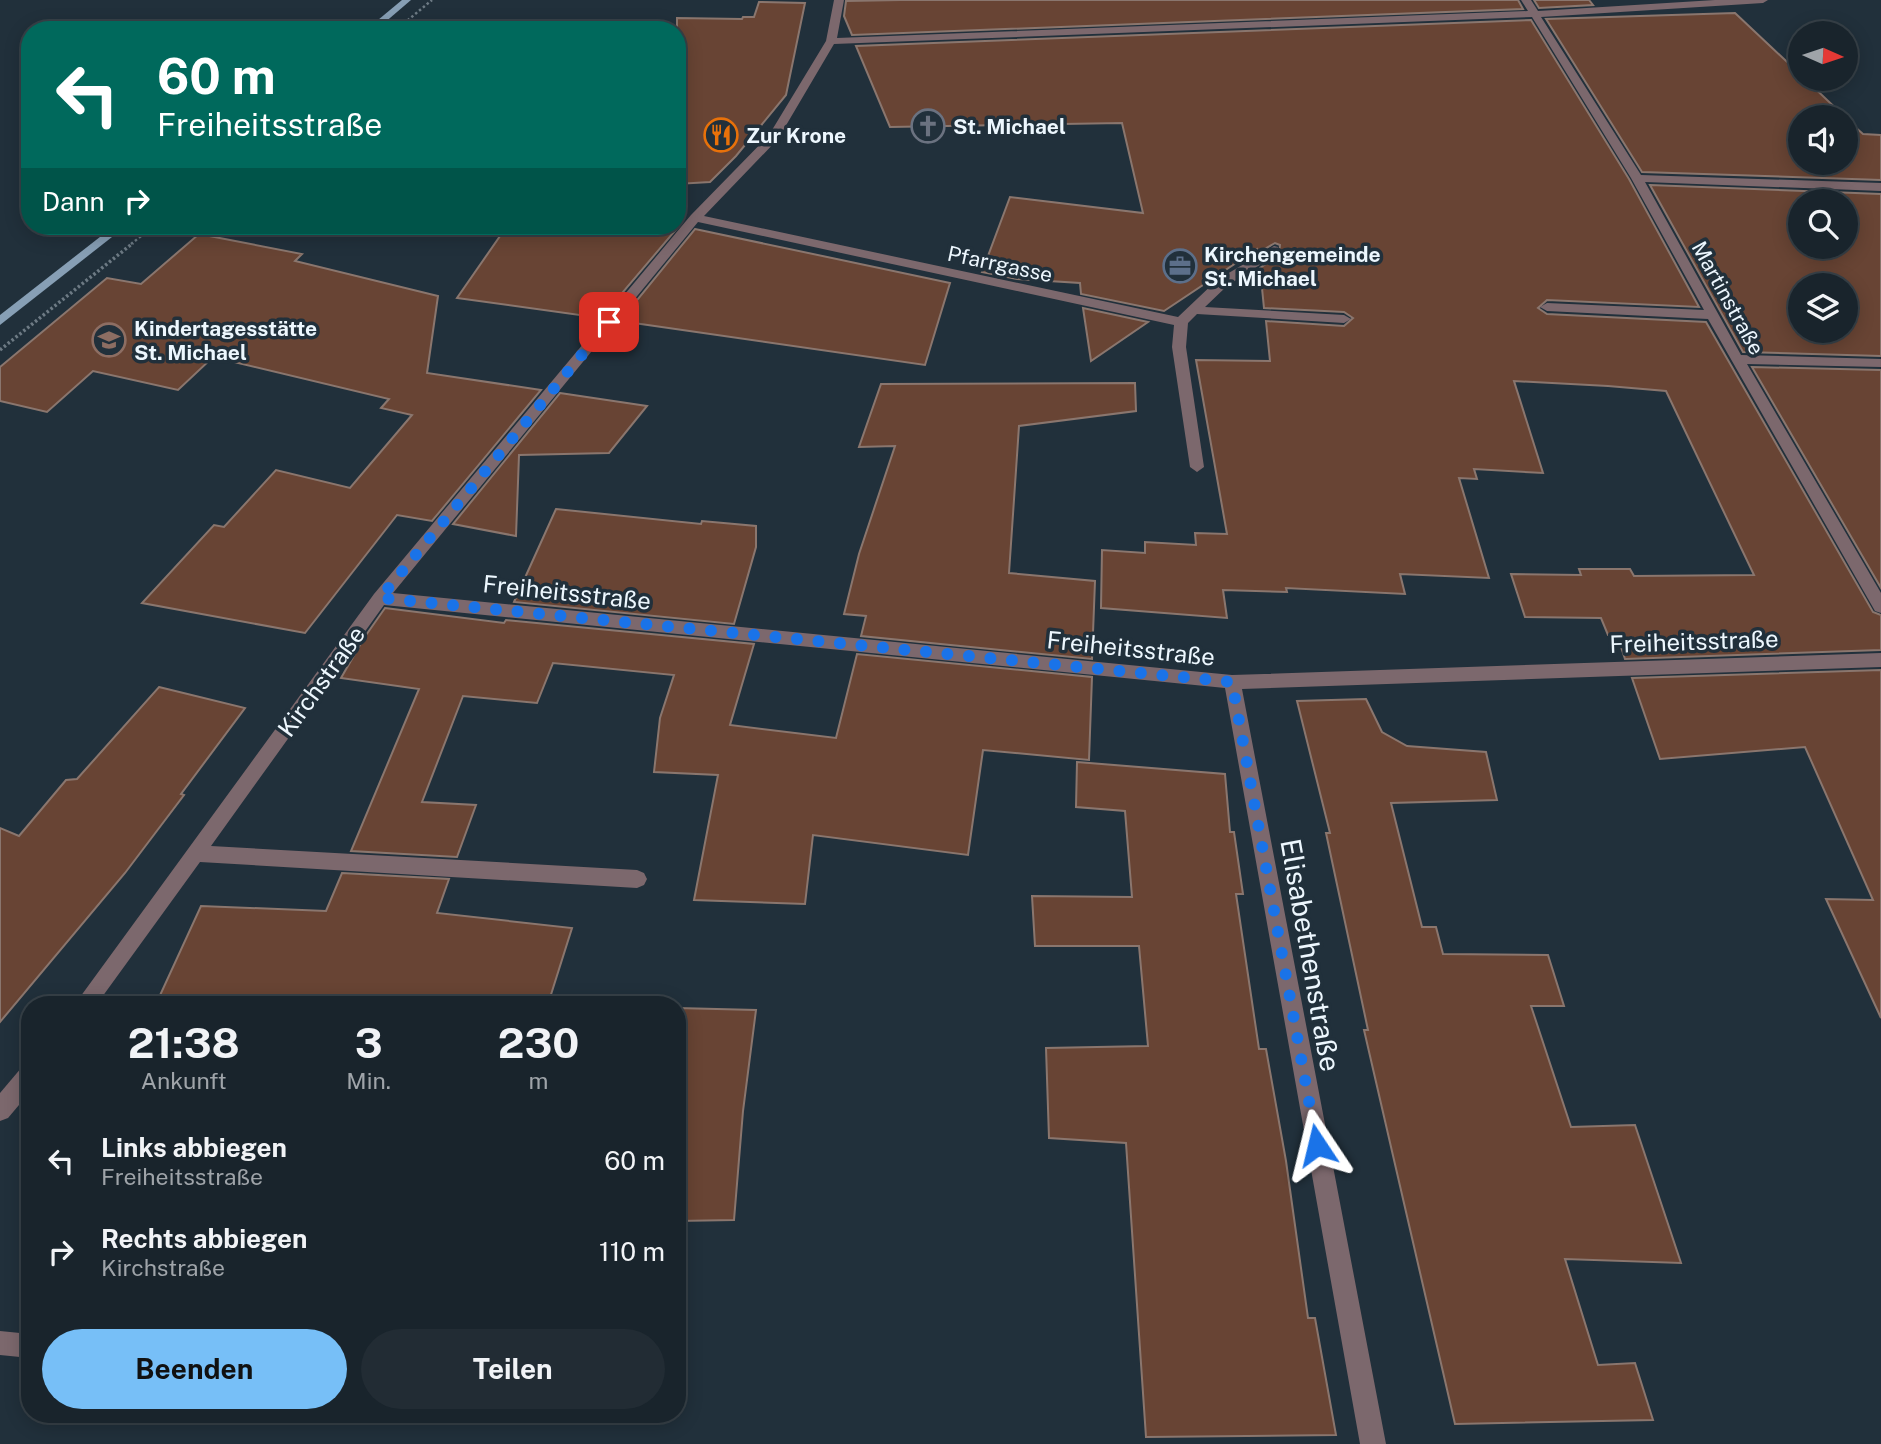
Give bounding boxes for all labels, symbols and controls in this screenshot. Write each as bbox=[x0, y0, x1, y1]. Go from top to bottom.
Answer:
north arrow bbox=[1788, 21, 1858, 91]
map controls bbox=[1788, 21, 1858, 343]
text: 60 m bbox=[157, 47, 276, 105]
icon: left bbox=[42, 49, 133, 140]
button: sound bbox=[1788, 105, 1858, 175]
text: Freiheitsstraße bbox=[157, 106, 382, 143]
church icon: St. Michael bbox=[909, 107, 947, 145]
place label: St. Michael bbox=[953, 114, 1066, 139]
restaurant icon: Zur Krone bbox=[702, 116, 740, 154]
place label: Zur Krone bbox=[746, 123, 846, 148]
icon: right bbox=[118, 182, 156, 220]
text: Dann bbox=[42, 186, 104, 217]
button: search bbox=[1788, 189, 1858, 259]
street label: Martinstraße bbox=[1687, 237, 1769, 359]
street label: Pfarrgasse bbox=[945, 241, 1055, 287]
place label: Kirchengemeinde St. Michael bbox=[1204, 242, 1381, 291]
office icon: Kirchengemeinde St. Michael bbox=[1161, 247, 1199, 285]
button: layers bbox=[1788, 273, 1858, 343]
pin bbox=[579, 292, 639, 352]
icon: arrive bbox=[590, 303, 628, 341]
place label: Kindertagesstätte St. Michael bbox=[134, 316, 317, 365]
school or university icon: Kindertagesstätte St. Michael bbox=[90, 321, 128, 359]
street label: Freiheitsstraße bbox=[481, 569, 653, 615]
street label: Kirchstraße bbox=[272, 620, 370, 742]
street label: Freiheitsstraße bbox=[1609, 624, 1779, 658]
street label: Freiheitsstraße bbox=[1045, 625, 1217, 671]
street label: Elisabethenstraße bbox=[1274, 836, 1348, 1074]
text: 21:38 bbox=[128, 1018, 240, 1067]
text: 3 bbox=[355, 1018, 383, 1067]
text: 230 bbox=[498, 1018, 579, 1067]
text: Ankunft bbox=[141, 1067, 227, 1094]
text: Min. bbox=[346, 1067, 391, 1094]
text: m bbox=[529, 1067, 548, 1094]
position arrow bbox=[1280, 1108, 1354, 1182]
text: Links abbiegen bbox=[101, 1132, 287, 1163]
icon: left bbox=[42, 1142, 80, 1180]
text: 60 m bbox=[604, 1145, 665, 1176]
text: Freiheitsstraße bbox=[101, 1163, 263, 1190]
text: Rechts abbiegen bbox=[101, 1223, 307, 1254]
icon: right bbox=[42, 1233, 80, 1271]
text: 110 m bbox=[599, 1236, 665, 1267]
text: Kirchstraße bbox=[101, 1254, 225, 1281]
button: Beenden bbox=[42, 1329, 347, 1409]
button: Teilen bbox=[361, 1329, 665, 1409]

